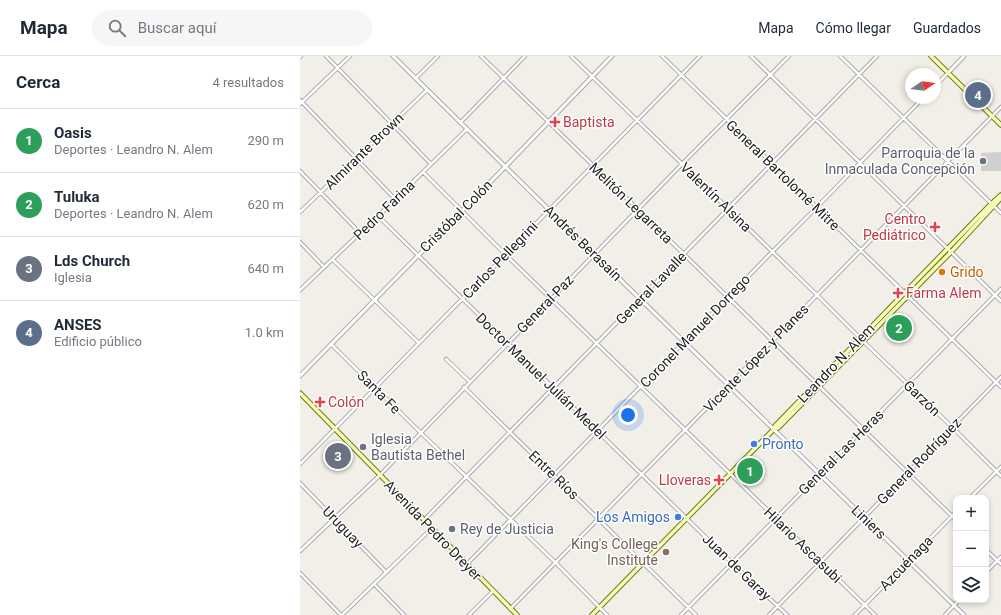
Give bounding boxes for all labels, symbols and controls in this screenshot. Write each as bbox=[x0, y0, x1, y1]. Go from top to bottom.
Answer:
search box bbox=[92, 10, 372, 46]
text: Mapa bbox=[20, 16, 68, 39]
icon: search bbox=[106, 17, 128, 39]
text: Buscar aquí bbox=[138, 19, 217, 37]
text: Mapa bbox=[758, 20, 794, 36]
text: Cómo llegar bbox=[816, 20, 891, 36]
text: Guardados bbox=[913, 20, 981, 36]
north arrow bbox=[905, 68, 941, 104]
text: Cerca bbox=[16, 72, 60, 92]
text: 4 resultados bbox=[212, 75, 284, 90]
pin: 4 bbox=[965, 80, 991, 110]
street label: Almirante Brown bbox=[321, 109, 407, 193]
place label: Baptista bbox=[563, 114, 615, 130]
marker: Baptista bbox=[550, 117, 560, 127]
street label: General Bartolomé Mitre bbox=[723, 117, 843, 233]
text: Oasis bbox=[54, 124, 92, 142]
text: 1 bbox=[25, 133, 33, 148]
text: 290 m bbox=[247, 133, 284, 148]
text: Deportes · Leandro N. Alem bbox=[54, 142, 213, 157]
place label: Parroquia de la Inmaculada Concepción bbox=[825, 145, 975, 177]
marker: Parroquia de la Inmaculada Concepción bbox=[978, 156, 988, 166]
street label: Melitón Legarreta bbox=[586, 159, 676, 247]
street label: Valentín Alsina bbox=[677, 159, 755, 235]
street label: Pedro Farina bbox=[350, 177, 418, 243]
street label: Cristóbal Colón bbox=[417, 177, 495, 255]
text: Tuluka bbox=[54, 188, 100, 206]
text: 2 bbox=[25, 197, 33, 212]
text: 620 m bbox=[247, 197, 284, 212]
street label: Andrés Berasaín bbox=[541, 202, 625, 284]
text: Deportes · Leandro N. Alem bbox=[54, 206, 213, 221]
place label: Centro Pediátrico bbox=[863, 211, 926, 243]
street label: Carlos Pellegrini bbox=[459, 218, 541, 302]
marker: Centro Pediátrico bbox=[929, 221, 941, 233]
street label: General Lavalle bbox=[612, 248, 690, 328]
text: Lds Church bbox=[54, 252, 130, 270]
text: 3 bbox=[25, 261, 33, 276]
text: 640 m bbox=[247, 261, 284, 276]
place label: Grido bbox=[950, 264, 984, 280]
marker: Grido bbox=[937, 267, 947, 277]
text: Iglesia bbox=[54, 270, 92, 285]
street label: Coronel Manuel Dorrego bbox=[637, 271, 753, 391]
street label: General Paz bbox=[513, 272, 577, 336]
place label: Farma Alem bbox=[906, 285, 981, 301]
marker: Farma Alem bbox=[893, 288, 903, 298]
street label: Vicente López y Planes bbox=[700, 301, 812, 415]
street label: Doctor Manuel Julián Medel bbox=[473, 310, 609, 442]
pin: 2 bbox=[886, 313, 912, 343]
text: ANSES bbox=[54, 316, 102, 334]
street label: Leandro N. Alem bbox=[794, 320, 878, 406]
text: 4 bbox=[25, 325, 33, 340]
text: 1.0 km bbox=[245, 325, 284, 340]
text: Edificio público bbox=[54, 334, 142, 349]
street label: Santa Fe bbox=[354, 367, 404, 417]
street label: Garzón bbox=[900, 377, 944, 419]
place label: Colón bbox=[328, 394, 364, 410]
marker: Colón bbox=[315, 397, 325, 407]
your location bbox=[618, 405, 638, 425]
street label: General Las Heras bbox=[795, 406, 887, 498]
street label: General Rodríguez bbox=[874, 414, 964, 507]
place label: Iglesia Bautista Bethel bbox=[371, 431, 465, 463]
place label: Pronto bbox=[762, 436, 804, 452]
marker: Pronto bbox=[749, 439, 759, 449]
pin: 3 bbox=[325, 441, 351, 471]
marker: Iglesia Bautista Bethel bbox=[358, 442, 368, 452]
street label: Entre Ríos bbox=[526, 447, 582, 503]
pin: 1 bbox=[737, 456, 763, 486]
place label: Lloveras bbox=[659, 472, 711, 488]
marker: Lloveras bbox=[714, 475, 724, 485]
street label: Avenida Pedro Dreyer bbox=[381, 477, 485, 584]
map controls bbox=[953, 495, 989, 603]
button: + bbox=[953, 495, 989, 531]
street label: Liniers bbox=[849, 502, 889, 542]
street label: Uruguay bbox=[319, 503, 367, 551]
street label: Hilario Ascasubi bbox=[761, 504, 845, 586]
place label: Los Amigos bbox=[596, 509, 670, 525]
marker: Los Amigos bbox=[673, 512, 683, 522]
place label: Rey de Justicia bbox=[460, 521, 554, 537]
marker: Rey de Justicia bbox=[447, 524, 457, 534]
street label: Juan de Garay bbox=[699, 530, 775, 604]
button: − bbox=[953, 531, 989, 567]
street label: Azcuénaga bbox=[876, 533, 936, 593]
place label: King's College Institute bbox=[571, 536, 658, 568]
marker: King's College Institute bbox=[661, 547, 671, 557]
button: layers bbox=[953, 567, 989, 603]

